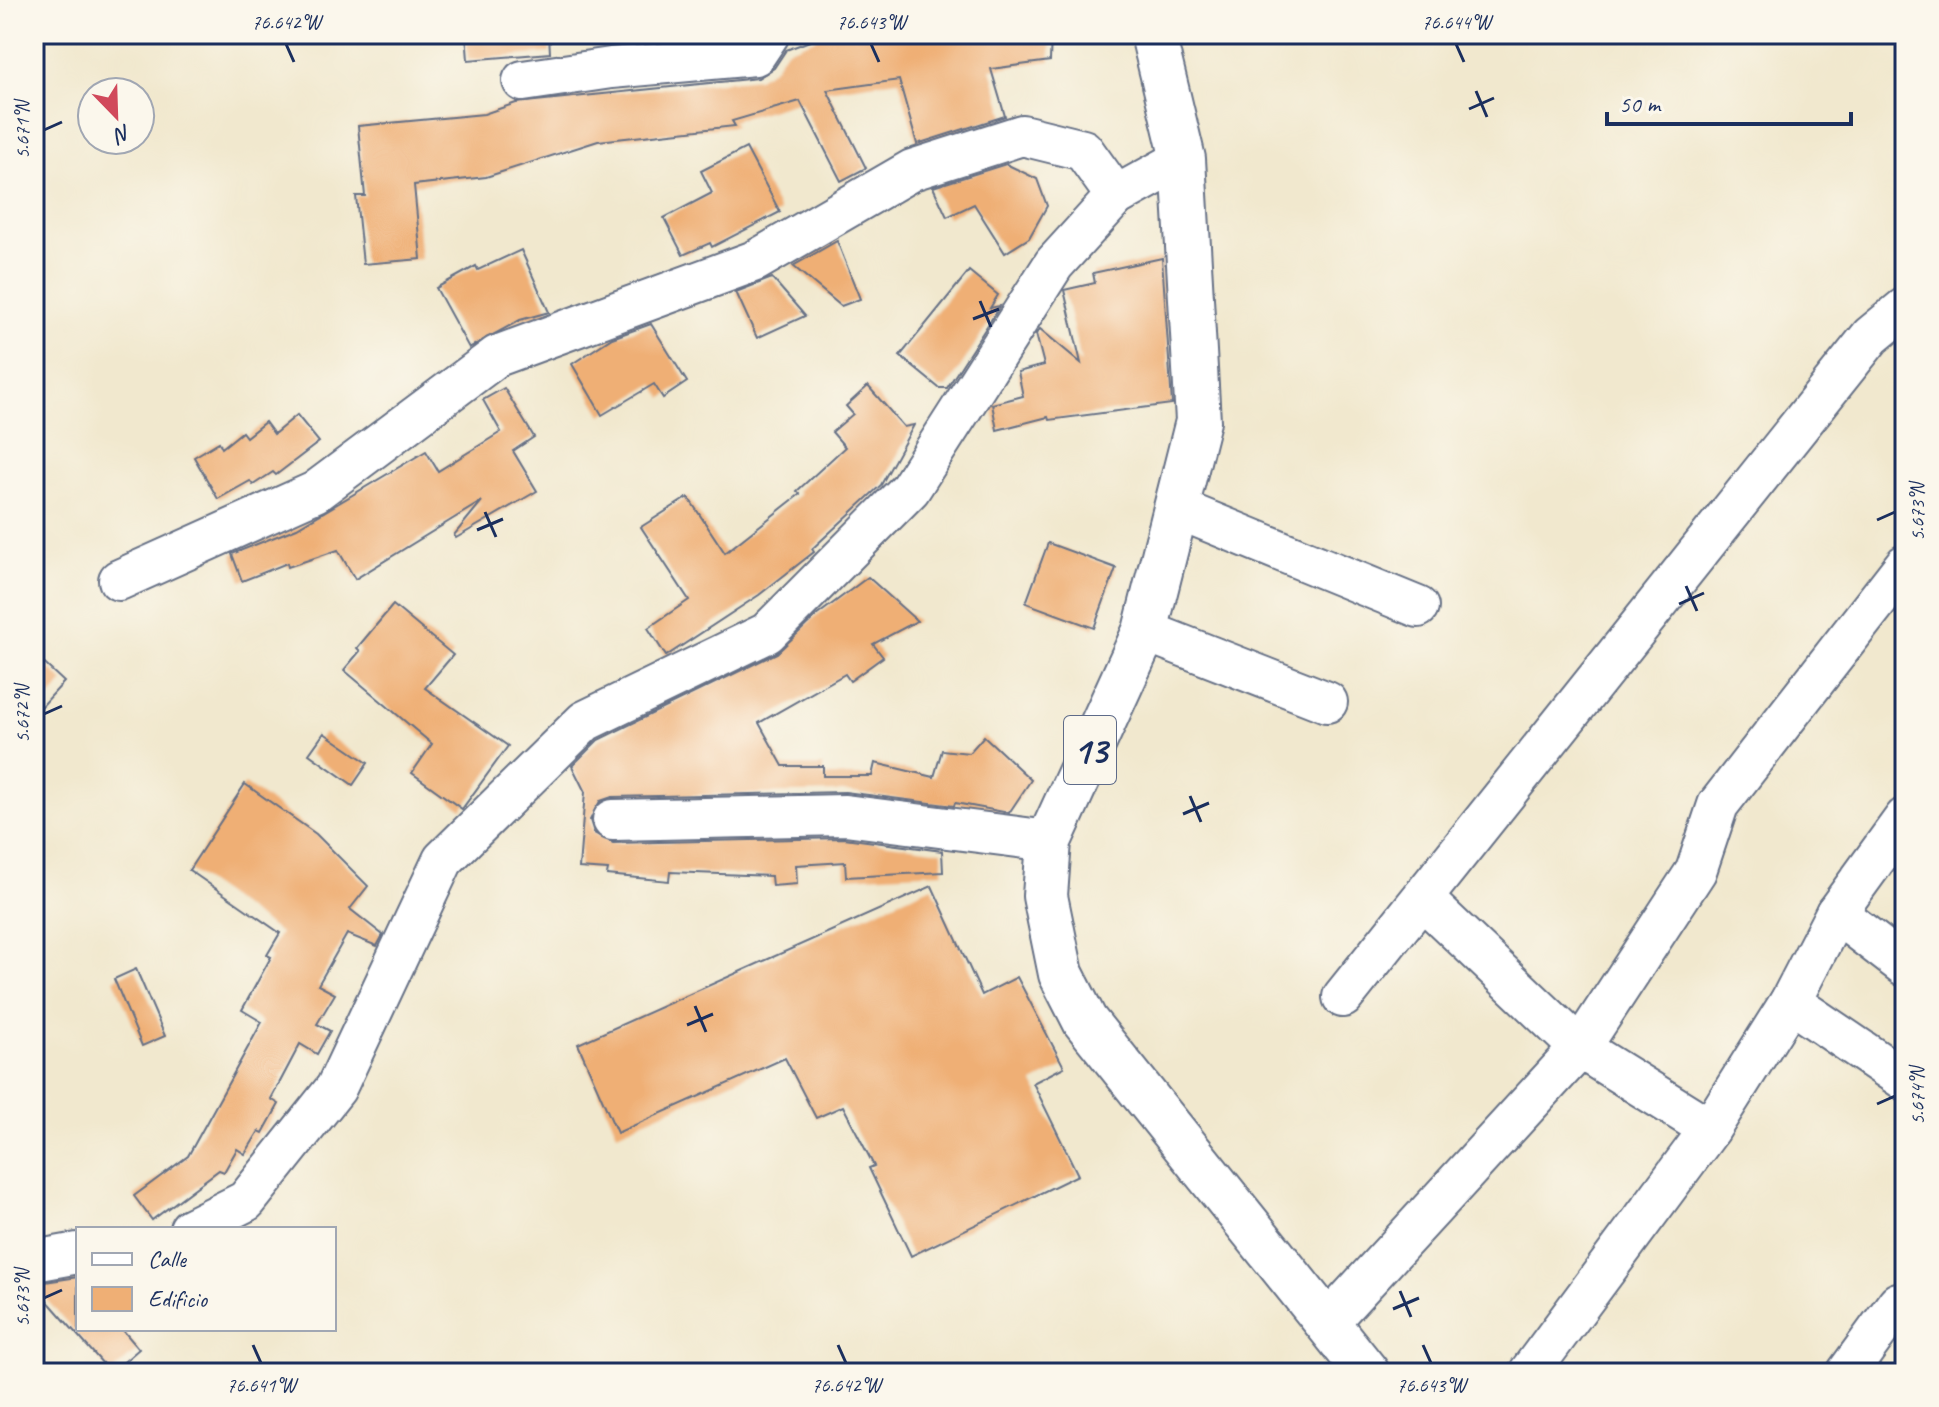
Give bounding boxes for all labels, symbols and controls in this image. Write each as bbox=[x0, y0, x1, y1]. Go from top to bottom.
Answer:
text: 76.642°W bbox=[251, 10, 324, 35]
text: 76.643°W bbox=[836, 10, 909, 35]
text: 76.644°W bbox=[1421, 10, 1494, 35]
north arrow bbox=[76, 76, 156, 156]
scale bar bbox=[1607, 76, 1851, 126]
text: 50 m bbox=[1619, 89, 1662, 119]
text: 5.671°N bbox=[10, 98, 35, 159]
text: N bbox=[109, 118, 135, 150]
text: 5.673°N bbox=[1905, 480, 1930, 541]
text: 5.672°N bbox=[10, 682, 35, 743]
road number: 13 bbox=[1064, 716, 1116, 784]
text: 5.674°N bbox=[1905, 1064, 1930, 1125]
legend bbox=[76, 1227, 336, 1331]
text: Calle bbox=[148, 1244, 188, 1274]
text: 5.673°N bbox=[10, 1266, 35, 1327]
text: Edificio bbox=[148, 1284, 209, 1314]
text: 76.641°W bbox=[226, 1373, 299, 1398]
text: 76.642°W bbox=[811, 1373, 884, 1398]
text: 76.643°W bbox=[1396, 1373, 1469, 1398]

